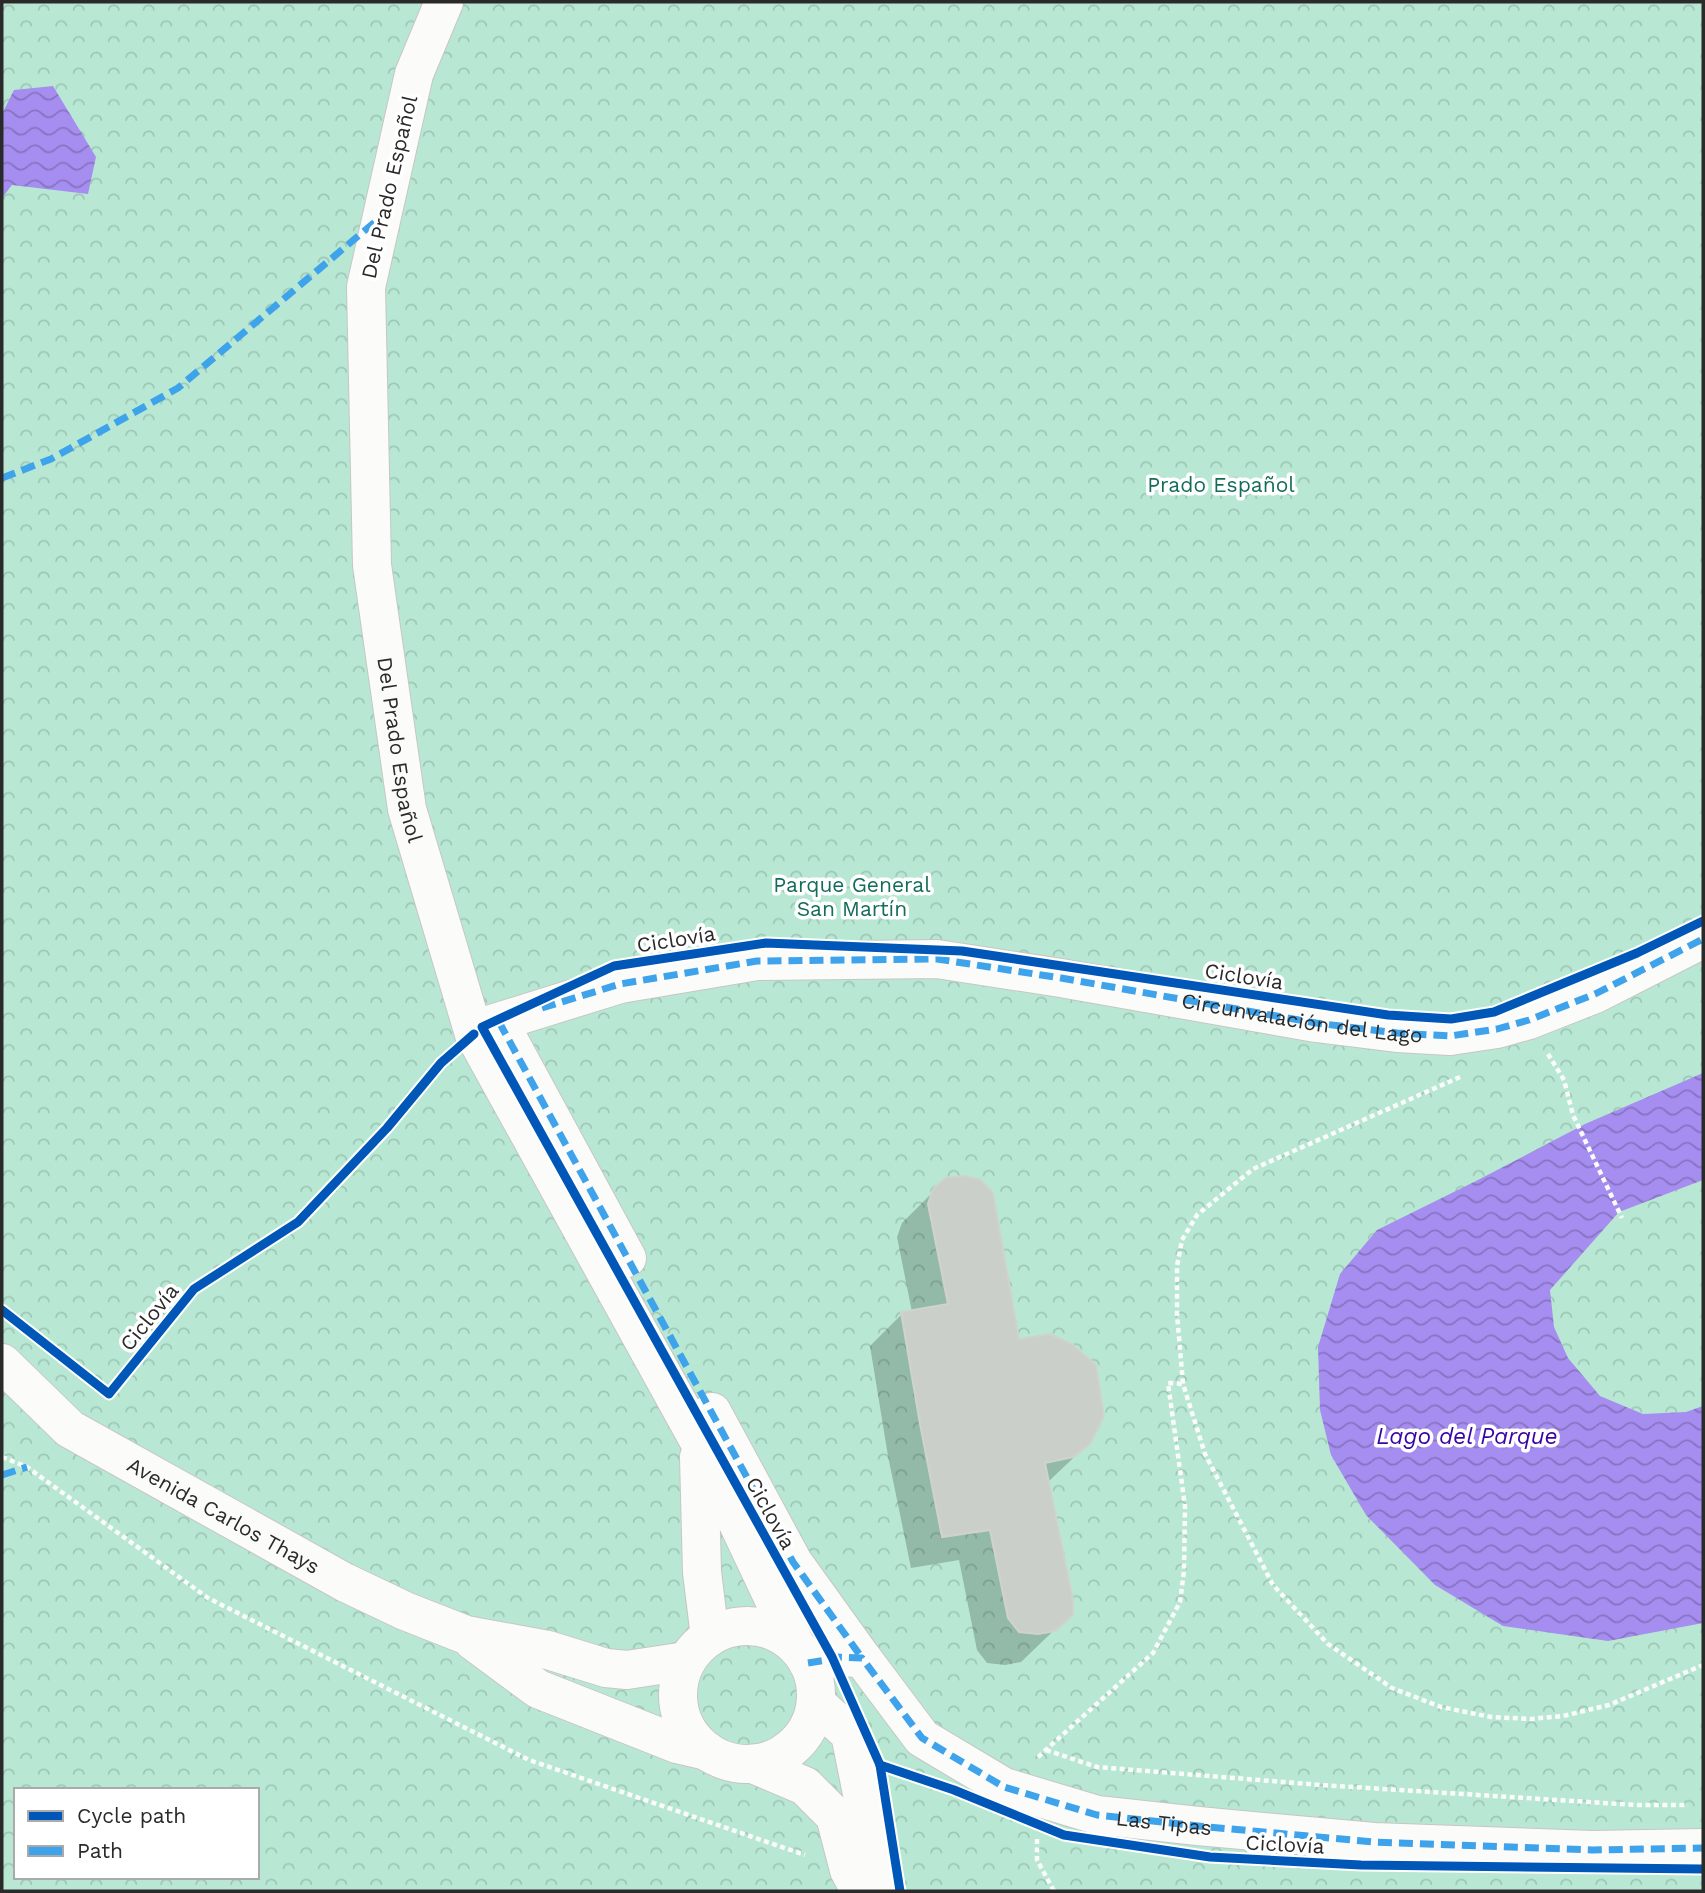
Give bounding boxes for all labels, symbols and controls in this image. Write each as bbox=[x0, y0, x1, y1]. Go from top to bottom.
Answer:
street label: Del Prado Español bbox=[356, 92, 422, 281]
park label: Prado Español bbox=[1147, 472, 1295, 497]
street label: Del Prado Español bbox=[373, 655, 429, 846]
park label: Parque General San Martín bbox=[773, 872, 931, 921]
street label: Ciclovía bbox=[635, 920, 717, 958]
street label: Ciclovía bbox=[1203, 957, 1285, 995]
street label: Circunvalación del Lago bbox=[1180, 987, 1423, 1047]
street label: Ciclovía bbox=[114, 1278, 184, 1356]
water label: Lago del Parque bbox=[1376, 1423, 1558, 1450]
street label: Avenida Carlos Thays bbox=[123, 1451, 324, 1579]
street label: Ciclovía bbox=[741, 1472, 801, 1554]
legend bbox=[14, 1788, 259, 1879]
text: Cycle path bbox=[77, 1803, 186, 1828]
street label: Las Tipas bbox=[1115, 1805, 1213, 1840]
street label: Ciclovía bbox=[1245, 1829, 1325, 1859]
text: Path bbox=[77, 1838, 123, 1863]

